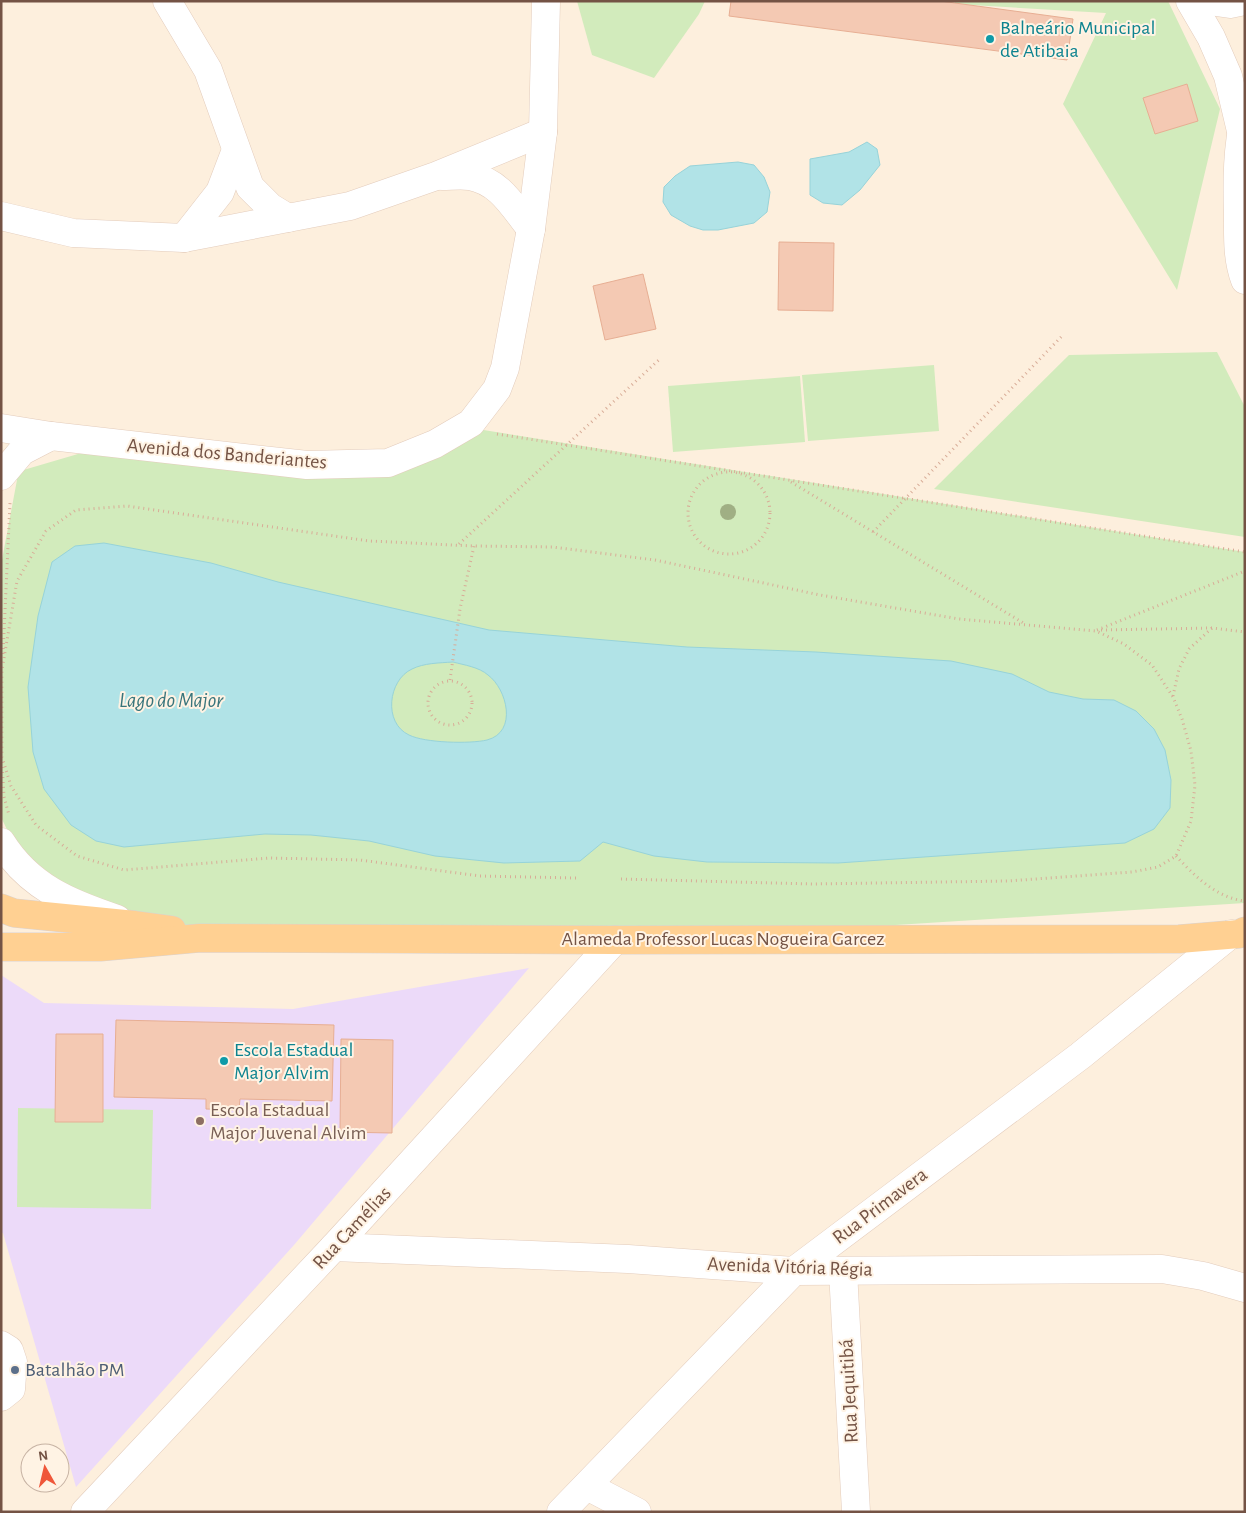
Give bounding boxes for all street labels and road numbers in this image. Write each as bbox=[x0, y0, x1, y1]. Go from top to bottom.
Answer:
street label: Avenida dos Banderiantes bbox=[126, 435, 328, 473]
street label: Alameda Professor Lucas Nogueira Garcez bbox=[562, 929, 884, 949]
street label: Rua Primavera bbox=[829, 1164, 931, 1248]
street label: Rua Camélias bbox=[309, 1183, 395, 1273]
street label: Avenida Vitória Régia bbox=[707, 1254, 873, 1280]
street label: Rua Jequitibá bbox=[836, 1338, 862, 1444]

